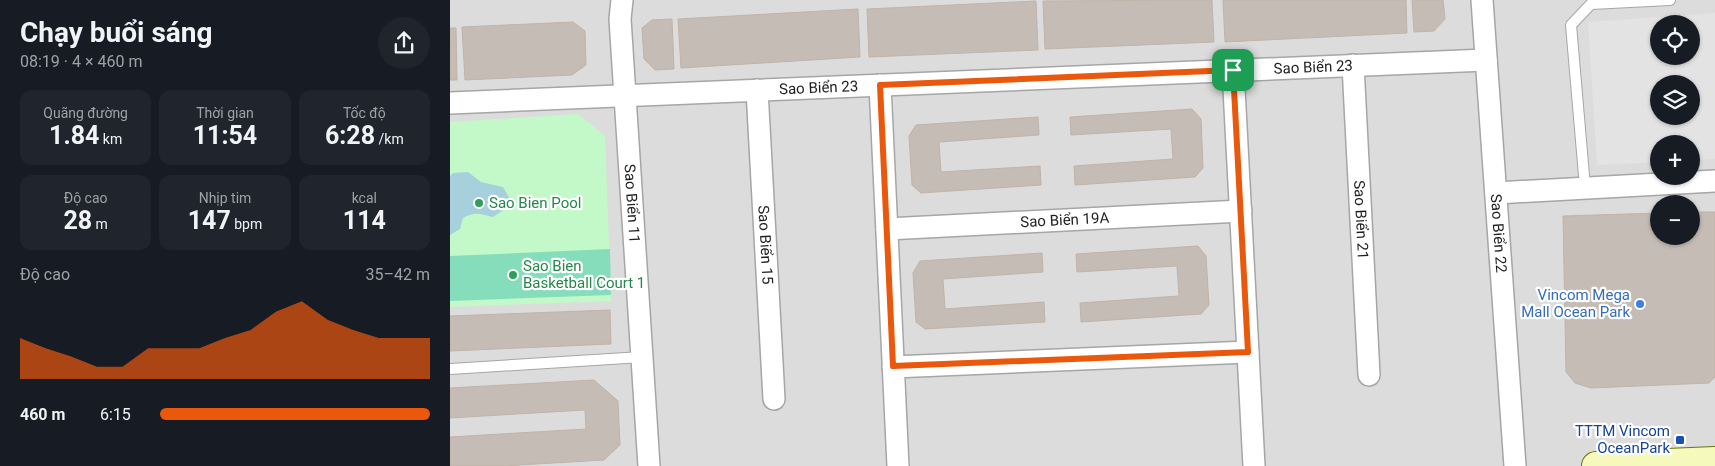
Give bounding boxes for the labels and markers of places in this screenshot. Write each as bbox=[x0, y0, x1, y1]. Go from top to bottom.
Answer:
pin bbox=[1212, 49, 1254, 91]
place label: Sao Bien Pool bbox=[489, 194, 581, 212]
marker: Sao Bien Pool bbox=[473, 197, 485, 209]
place label: Sao Bien Basketball Court 1 bbox=[523, 257, 645, 292]
marker: Sao Bien Basketball Court 1 bbox=[507, 269, 519, 281]
place label: Vincom Mega Mall Ocean Park bbox=[1521, 286, 1630, 321]
marker: Vincom Mega Mall Ocean Park bbox=[1634, 298, 1646, 310]
place label: TTTM Vincom OceanPark bbox=[1575, 422, 1670, 457]
marker: TTTM Vincom OceanPark bbox=[1674, 434, 1686, 446]

